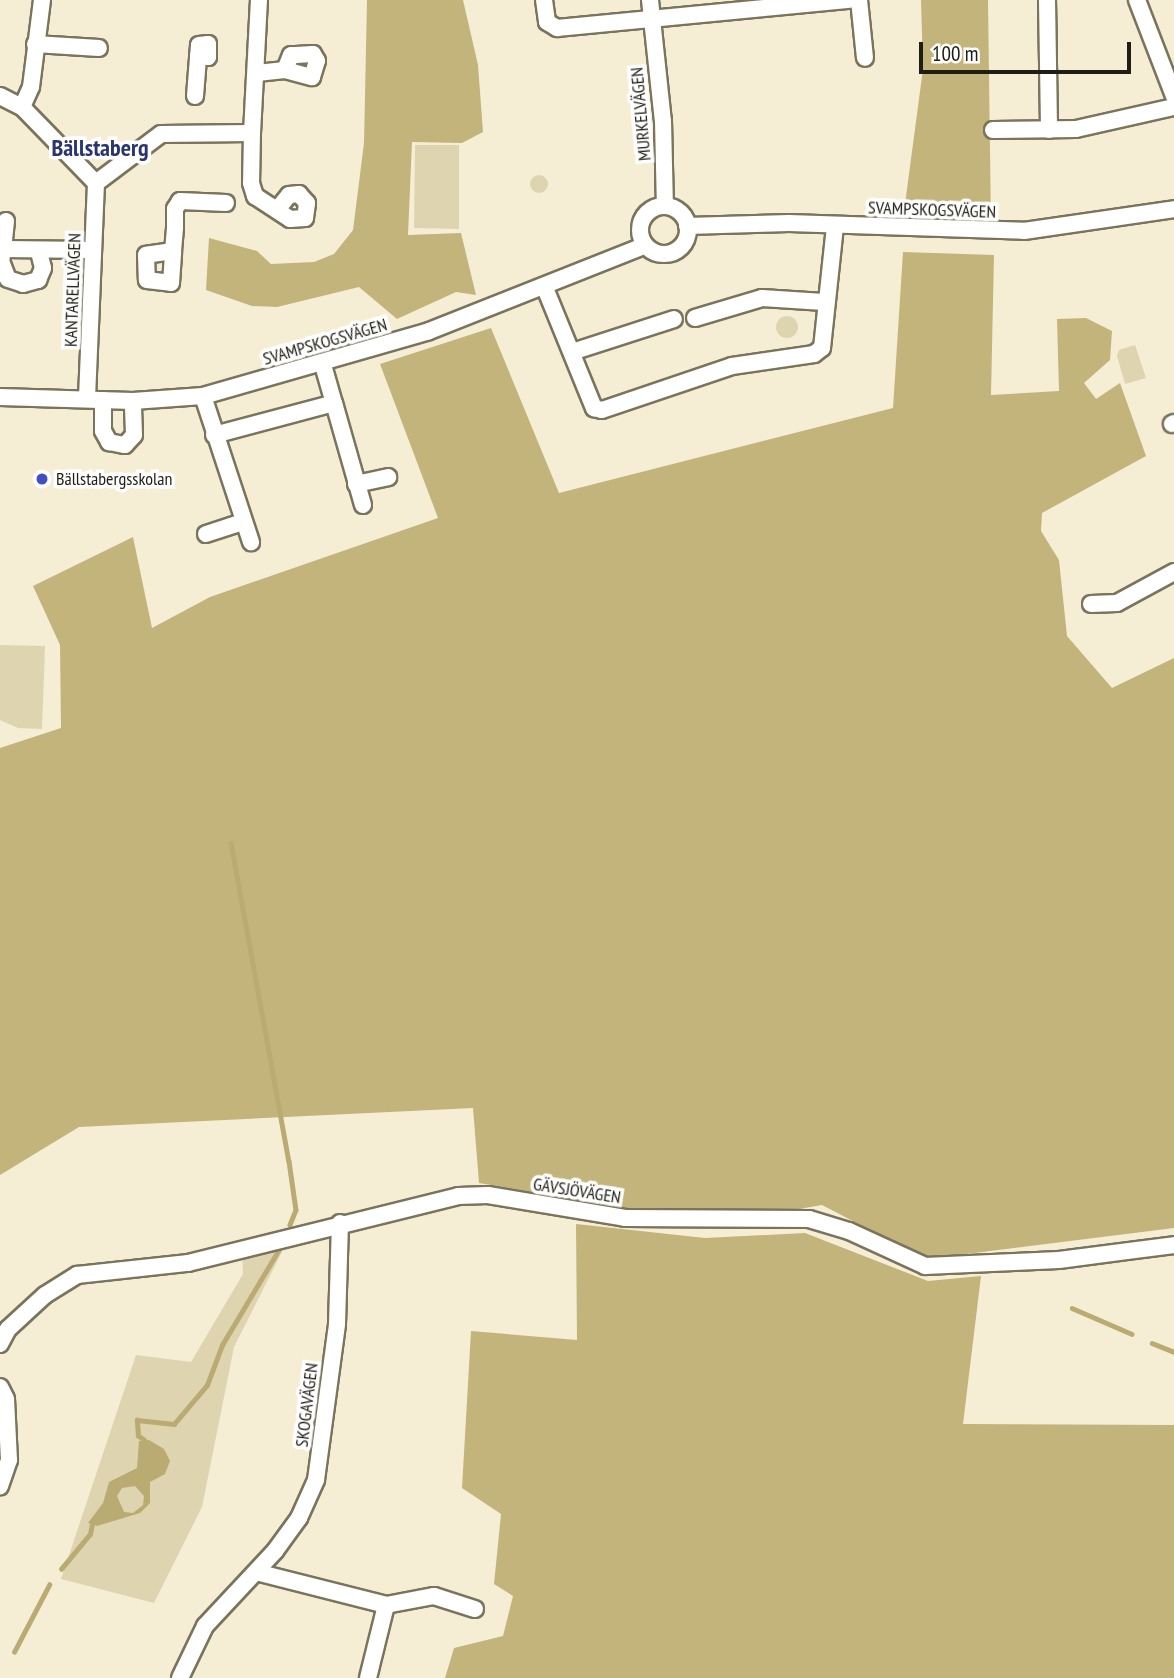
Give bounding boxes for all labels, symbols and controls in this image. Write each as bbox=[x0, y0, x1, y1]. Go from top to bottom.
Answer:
scale bar bbox=[922, 28, 1134, 72]
text: 100 m bbox=[932, 40, 978, 67]
street label: MURKELVÄGEN bbox=[626, 66, 656, 162]
district label: Bällstaberg bbox=[51, 134, 149, 162]
street label: SVAMPSKOGSVÄGEN bbox=[868, 197, 996, 223]
street label: KANTARELLVÄGEN bbox=[60, 233, 86, 347]
street label: SVAMPSKOGSVÄGEN bbox=[260, 314, 390, 370]
place label: Bällstabergsskolan bbox=[56, 468, 172, 490]
marker: Bällstabergsskolan bbox=[34, 471, 50, 487]
street label: GÄVSJÖVÄGEN bbox=[532, 1173, 622, 1209]
street label: SKOGAVÄGEN bbox=[291, 1362, 323, 1448]

